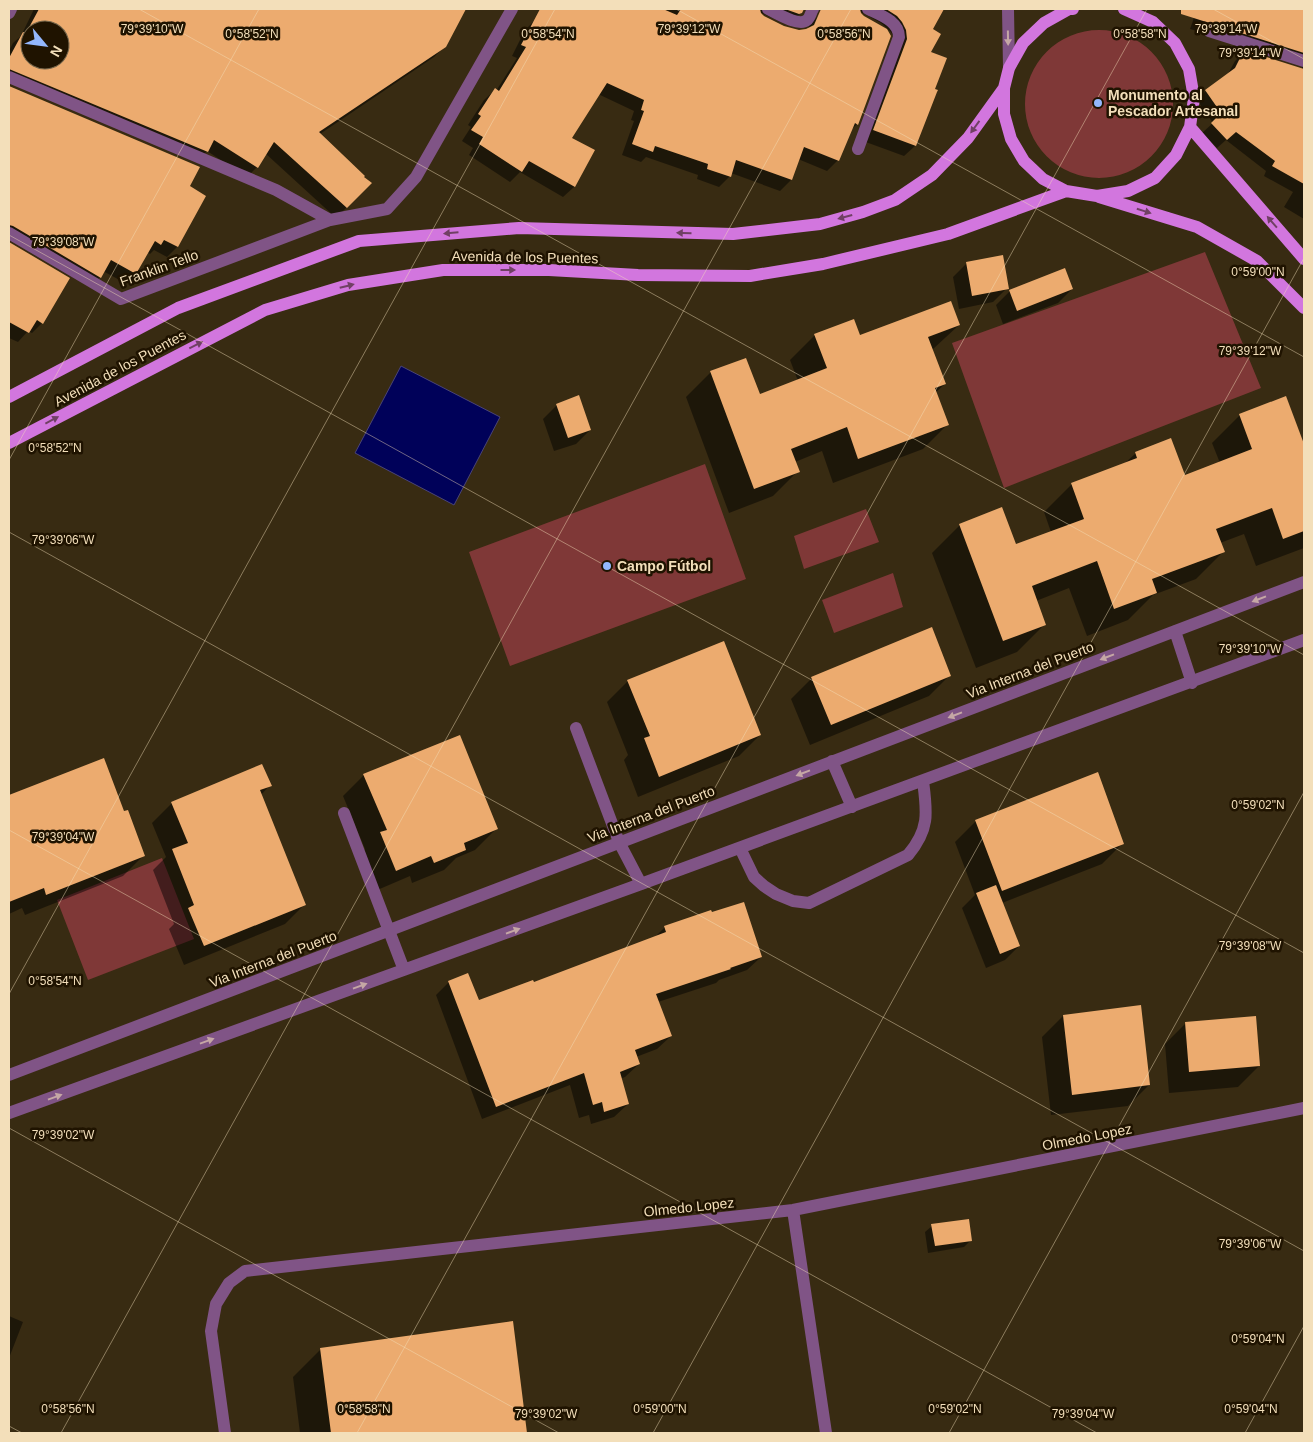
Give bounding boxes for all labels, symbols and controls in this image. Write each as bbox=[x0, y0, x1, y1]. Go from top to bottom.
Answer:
north arrow bbox=[20, 20, 70, 70]
text: 79°39'10"W bbox=[121, 22, 184, 36]
text: 79°39'12"W bbox=[658, 22, 721, 36]
text: 79°39'14"W bbox=[1195, 22, 1258, 36]
text: 0°58'52"N bbox=[225, 27, 279, 41]
text: 0°58'54"N bbox=[521, 27, 575, 41]
text: 0°58'56"N bbox=[817, 27, 871, 41]
text: 0°58'58"N bbox=[1113, 27, 1167, 41]
one-way arrow bbox=[1005, 31, 1013, 47]
text: N bbox=[47, 43, 66, 60]
text: 79°39'14"W bbox=[1219, 46, 1282, 60]
place label: Monumento al Pescador Artesanal bbox=[1108, 87, 1238, 119]
marker: Monumento al Pescador Artesanal bbox=[1092, 97, 1104, 109]
one-way arrow bbox=[970, 120, 980, 134]
one-way arrow bbox=[1136, 207, 1151, 215]
one-way arrow bbox=[837, 214, 852, 222]
one-way arrow bbox=[1266, 216, 1278, 228]
one-way arrow bbox=[675, 228, 691, 236]
one-way arrow bbox=[443, 230, 459, 238]
text: 79°39'08"W bbox=[32, 235, 95, 249]
street label: Franklin Tello bbox=[118, 246, 201, 290]
street label: Avenida de los Puentes bbox=[451, 248, 599, 266]
text: 0°59'00"N bbox=[1231, 265, 1285, 279]
one-way arrow bbox=[500, 266, 516, 274]
one-way arrow bbox=[339, 282, 354, 290]
street label: Avenida de los Puentes bbox=[51, 326, 189, 410]
one-way arrow bbox=[189, 341, 203, 349]
text: 79°39'12"W bbox=[1219, 344, 1282, 358]
one-way arrow bbox=[45, 416, 59, 424]
text: 0°58'52"N bbox=[28, 441, 82, 455]
text: 79°39'06"W bbox=[32, 533, 95, 547]
place label: Campo Fútbol bbox=[617, 558, 711, 574]
marker: Campo Fútbol bbox=[601, 560, 613, 572]
one-way arrow bbox=[1251, 596, 1266, 603]
street label: Via Interna del Puerto bbox=[964, 638, 1096, 702]
text: 79°39'10"W bbox=[1219, 642, 1282, 656]
one-way arrow bbox=[1099, 653, 1114, 661]
one-way arrow bbox=[947, 711, 962, 719]
one-way arrow bbox=[796, 769, 810, 777]
street label: Via Interna del Puerto bbox=[585, 782, 717, 846]
text: 0°59'02"N bbox=[1231, 798, 1285, 812]
text: 79°39'04"W bbox=[32, 830, 95, 844]
street label: Via Interna del Puerto bbox=[207, 927, 339, 991]
one-way arrow bbox=[506, 927, 521, 935]
text: 79°39'08"W bbox=[1219, 939, 1282, 953]
text: 0°58'54"N bbox=[28, 974, 82, 988]
one-way arrow bbox=[353, 982, 368, 990]
one-way arrow bbox=[200, 1037, 215, 1044]
one-way arrow bbox=[47, 1093, 62, 1100]
street label: Olmedo Lopez bbox=[1041, 1120, 1133, 1154]
text: 79°39'02"W bbox=[32, 1128, 95, 1142]
street label: Olmedo Lopez bbox=[643, 1194, 735, 1220]
text: 79°39'06"W bbox=[1219, 1237, 1282, 1251]
text: 0°59'04"N bbox=[1231, 1332, 1285, 1346]
text: 0°58'56"N bbox=[41, 1402, 95, 1416]
text: 0°58'58"N bbox=[337, 1402, 391, 1416]
text: 0°59'00"N bbox=[633, 1402, 687, 1416]
text: 0°59'02"N bbox=[928, 1402, 982, 1416]
text: 0°59'04"N bbox=[1224, 1402, 1278, 1416]
text: 79°39'02"W bbox=[515, 1407, 578, 1421]
text: 79°39'04"W bbox=[1052, 1407, 1115, 1421]

